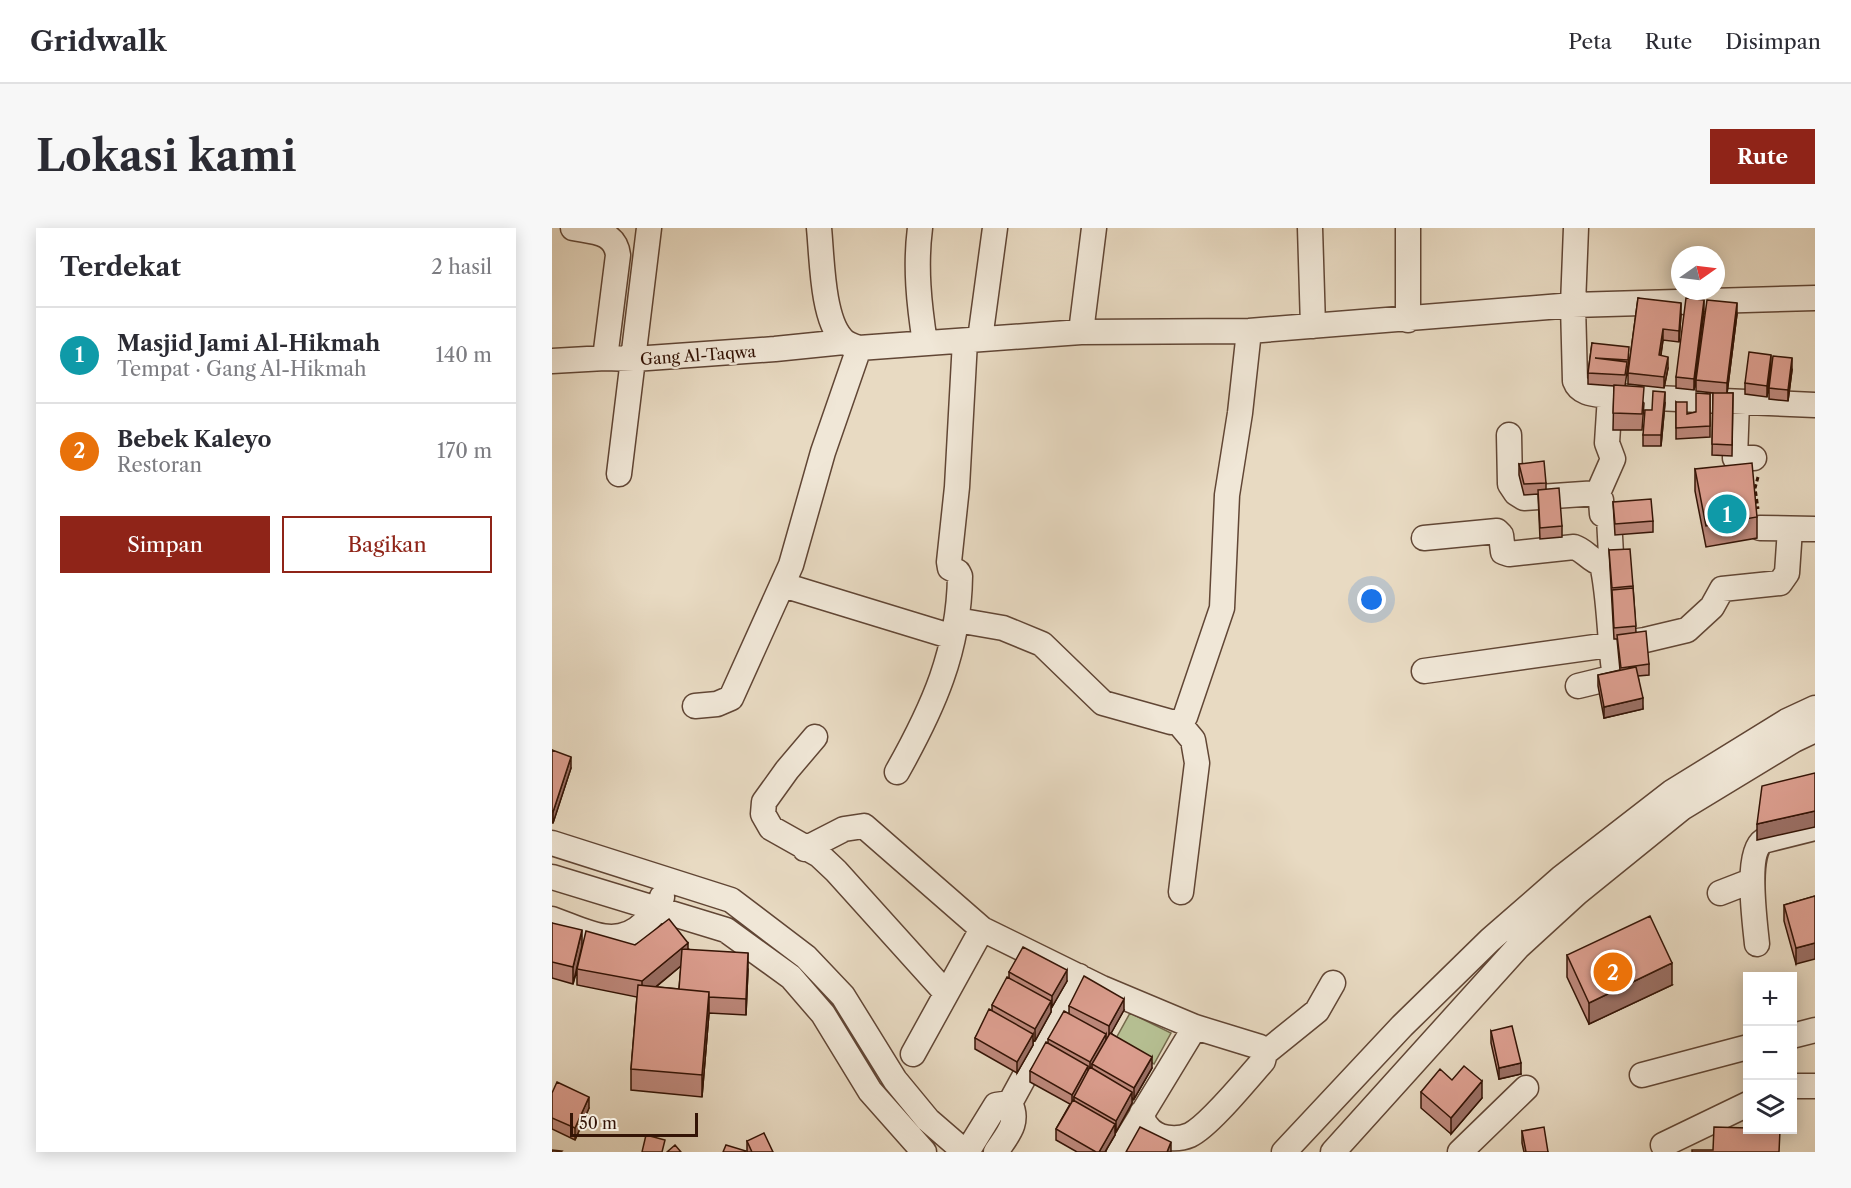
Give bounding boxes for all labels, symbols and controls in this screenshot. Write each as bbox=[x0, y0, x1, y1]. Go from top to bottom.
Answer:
text: Gridwalk bbox=[30, 24, 166, 58]
text: Peta bbox=[1568, 29, 1612, 54]
text: Rute bbox=[1645, 29, 1692, 54]
text: Disimpan bbox=[1725, 29, 1821, 54]
button: Rute bbox=[1710, 129, 1815, 184]
text: Lokasi kami bbox=[36, 130, 297, 182]
north arrow bbox=[1671, 246, 1725, 300]
text: Terdekat bbox=[60, 251, 181, 283]
text: 2 hasil bbox=[431, 255, 492, 279]
text: Masjid Jami Al-Hikmah bbox=[117, 330, 380, 357]
street label: Gang Al-Taqwa bbox=[639, 341, 757, 369]
text: 1 bbox=[75, 343, 84, 367]
text: 140 m bbox=[435, 343, 492, 367]
text: Tempat · Gang Al-Hikmah bbox=[117, 357, 367, 381]
text: Bebek Kaleyo bbox=[117, 426, 271, 453]
text: 2 bbox=[74, 439, 85, 463]
text: 170 m bbox=[437, 439, 492, 463]
text: Restoran bbox=[117, 453, 202, 477]
pin: 1 bbox=[1708, 492, 1746, 536]
button: Simpan bbox=[60, 516, 270, 573]
button: Bagikan bbox=[282, 516, 492, 573]
your location bbox=[1357, 585, 1386, 614]
pin: 2 bbox=[1594, 950, 1632, 994]
map controls bbox=[1743, 972, 1797, 1134]
button: + bbox=[1743, 972, 1797, 1026]
button: − bbox=[1743, 1026, 1797, 1080]
button: layers bbox=[1743, 1080, 1797, 1134]
scale bar bbox=[570, 1110, 698, 1138]
text: 50 m bbox=[579, 1113, 617, 1133]

